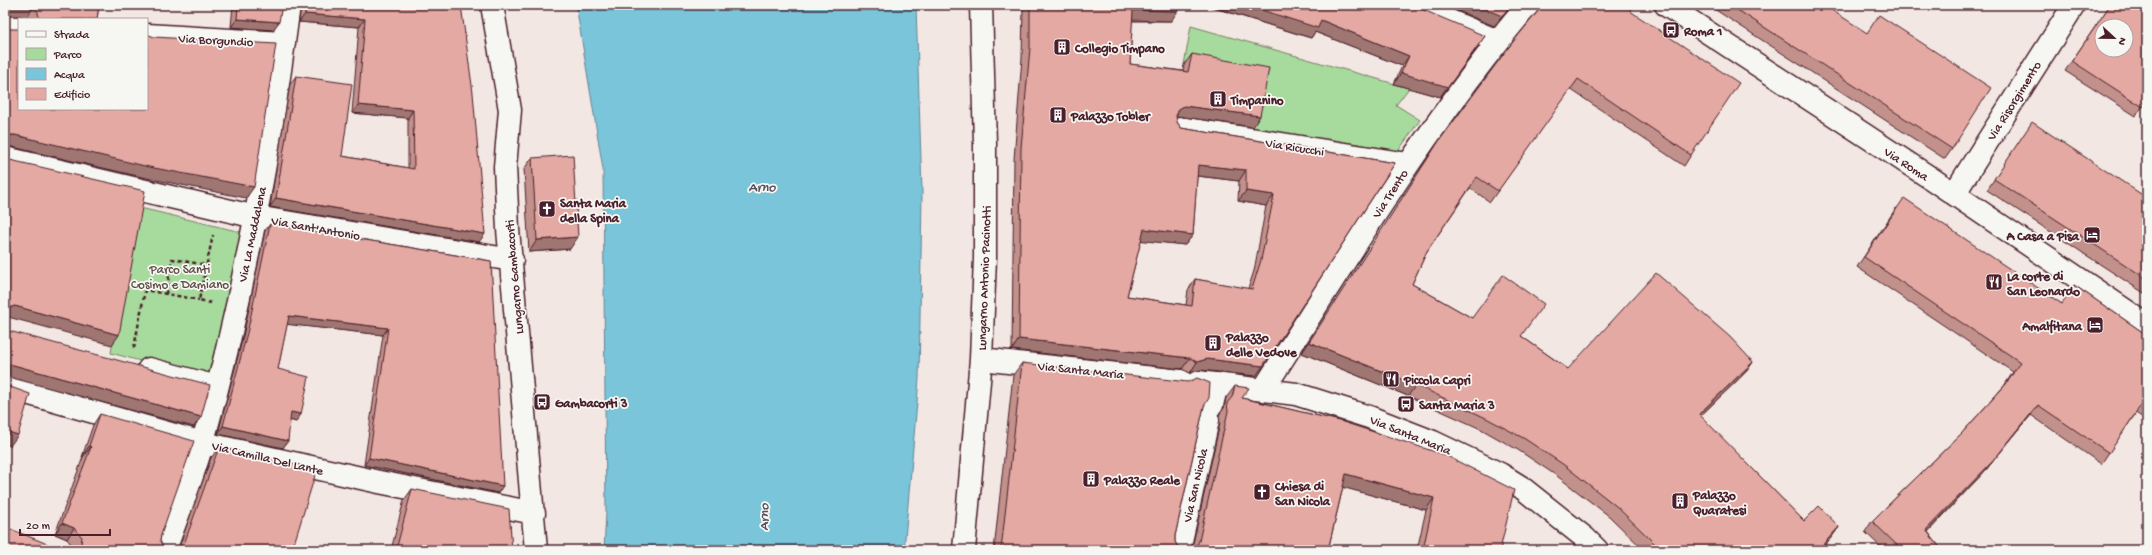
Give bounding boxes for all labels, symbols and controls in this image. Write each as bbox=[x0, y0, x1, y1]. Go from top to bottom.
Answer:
legend bbox=[18, 18, 148, 110]
north arrow bbox=[2094, 18, 2134, 58]
bus stop icon: Roma 1 bbox=[1661, 20, 1681, 40]
place label: Roma 1 bbox=[1683, 25, 1722, 40]
text: Strada bbox=[54, 29, 89, 43]
street label: Via Borgundio bbox=[177, 32, 254, 51]
text: N bbox=[2115, 35, 2128, 47]
building icon: Collegio Timpano bbox=[1052, 37, 1072, 57]
place label: Collegio Timpano bbox=[1074, 42, 1165, 58]
text: Parco bbox=[53, 49, 82, 63]
street label: Via Risorgimento bbox=[1984, 59, 2046, 145]
text: Acqua bbox=[54, 69, 85, 83]
text: Edificio bbox=[54, 89, 90, 103]
building icon: Timpanino bbox=[1208, 89, 1228, 109]
place label: Timpanino bbox=[1230, 94, 1284, 110]
building icon: Palazzo Tobler bbox=[1048, 105, 1068, 125]
place label: Palazzo Tobler bbox=[1070, 110, 1151, 125]
street label: Via Ricucchi bbox=[1263, 136, 1325, 161]
street label: Via Roma bbox=[1880, 145, 1931, 186]
street label: Via Trento bbox=[1369, 167, 1412, 222]
water label: Arno bbox=[748, 180, 776, 197]
street label: Via La Maddalena bbox=[236, 185, 271, 285]
place label: Santa Maria della Spina bbox=[560, 197, 627, 228]
church icon: Santa Maria della Spina bbox=[537, 199, 557, 219]
street label: Lungarno Antonio Pacinotti bbox=[975, 205, 996, 351]
street label: Via Sant'Antonio bbox=[269, 214, 361, 245]
street label: Lungarno Gambacorti bbox=[503, 219, 528, 335]
hotel icon: A Casa a Pisa bbox=[2082, 225, 2102, 245]
place label: A Casa a Pisa bbox=[2006, 230, 2080, 245]
park label: Parco Santi Cosimo e Damiano bbox=[131, 263, 229, 293]
place label: La corte di San Leonardo bbox=[2007, 270, 2080, 300]
restaurant icon: La corte di San Leonardo bbox=[1984, 272, 2004, 292]
hotel icon: Amalfitana bbox=[2085, 315, 2105, 335]
place label: Amalfitana bbox=[2021, 319, 2083, 335]
place label: Palazzo delle Vedove bbox=[1225, 331, 1298, 361]
building icon: Palazzo delle Vedove bbox=[1203, 333, 1223, 353]
street label: Via Santa Maria bbox=[1036, 359, 1125, 384]
restaurant icon: Piccola Capri bbox=[1381, 369, 1401, 389]
place label: Piccola Capri bbox=[1403, 374, 1471, 390]
bus stop icon: Gambacorti 3 bbox=[532, 392, 552, 412]
bus stop icon: Santa Maria 3 bbox=[1396, 394, 1416, 414]
place label: Gambacorti 3 bbox=[555, 397, 628, 412]
place label: Santa Maria 3 bbox=[1419, 399, 1495, 414]
street label: Via Santa Maria bbox=[1366, 413, 1454, 460]
street label: Via Camilla Del Lante bbox=[209, 439, 325, 480]
street label: Via San Nicola bbox=[1180, 446, 1212, 525]
building icon: Palazzo Reale bbox=[1081, 469, 1101, 489]
place label: Palazzo Reale bbox=[1103, 474, 1181, 489]
place label: Chiesa di San Nicola bbox=[1274, 480, 1331, 510]
church icon: Chiesa di San Nicola bbox=[1252, 482, 1272, 502]
place label: Palazzo Quaratesi bbox=[1692, 489, 1747, 519]
building icon: Palazzo Quaratesi bbox=[1670, 491, 1690, 511]
water label: Arno bbox=[757, 503, 774, 531]
scale bar bbox=[20, 511, 110, 537]
text: 20 m bbox=[26, 520, 51, 534]

